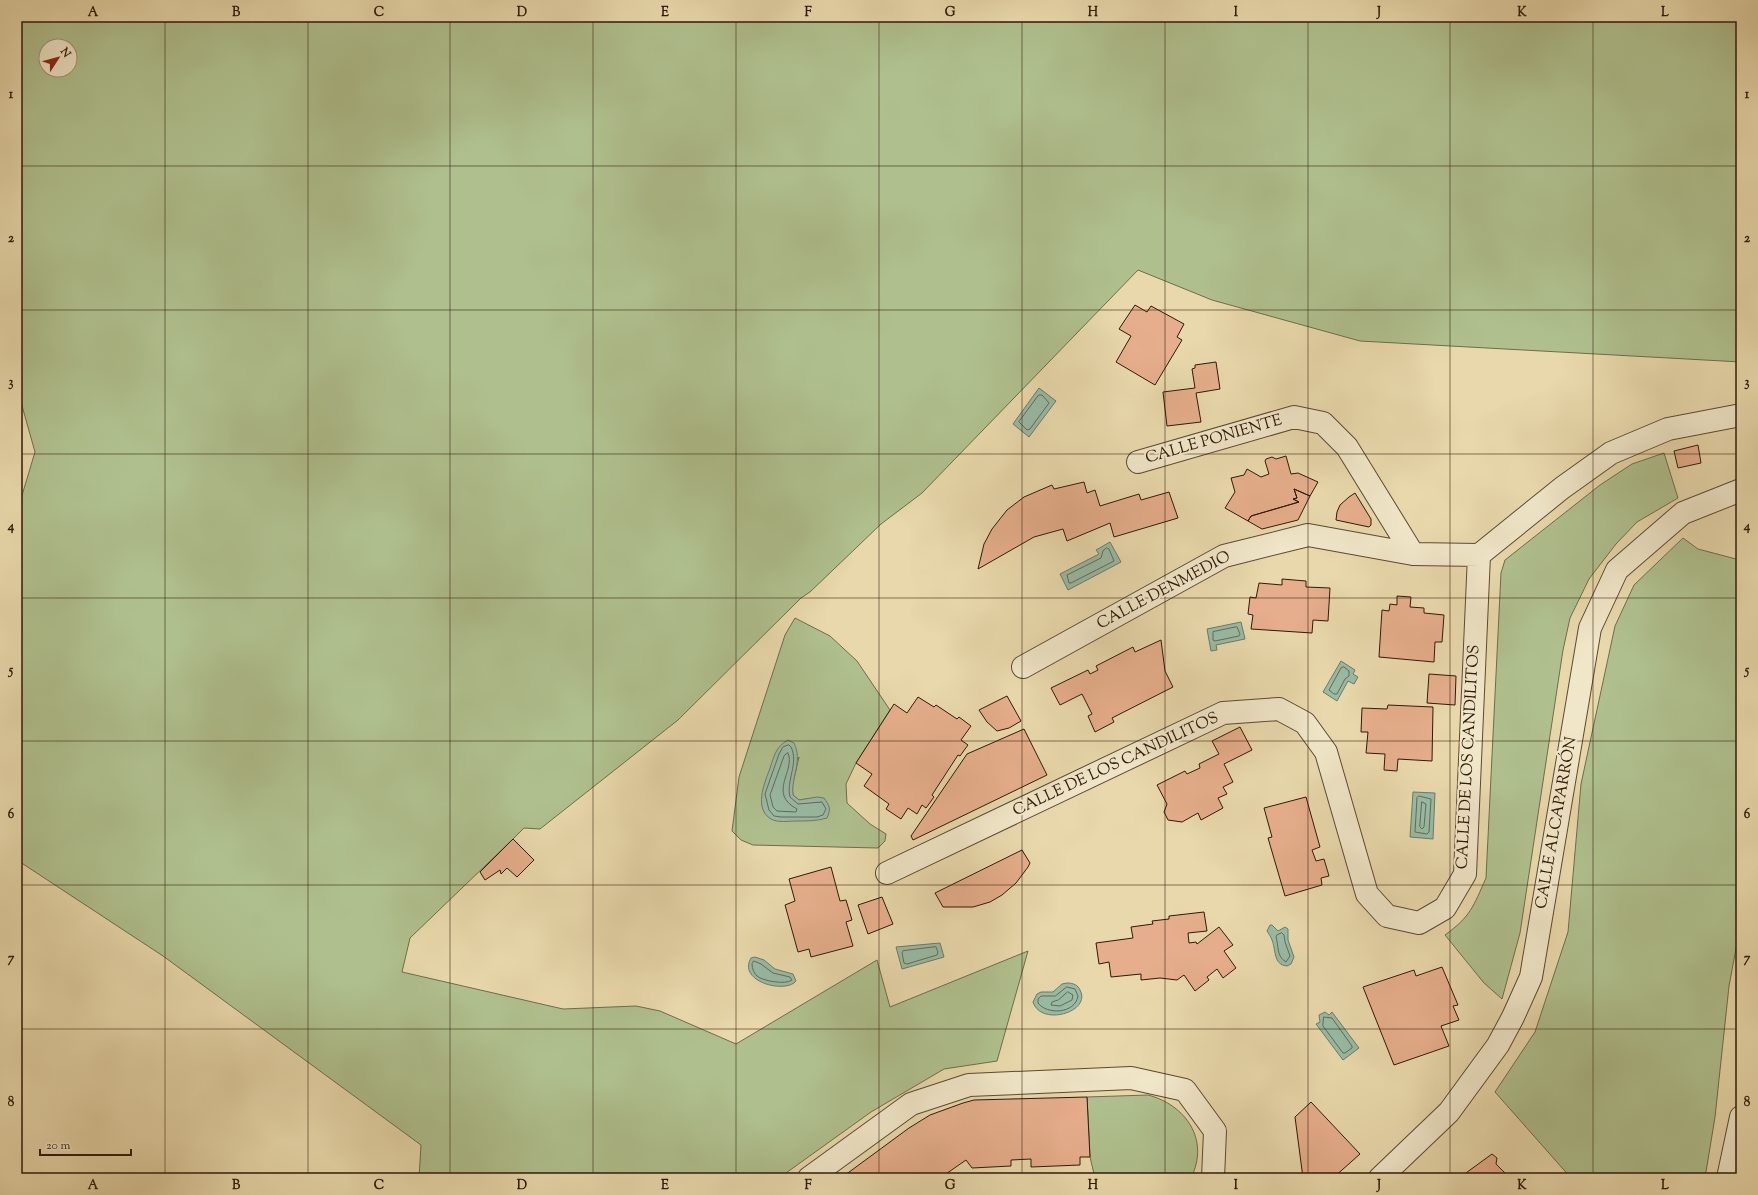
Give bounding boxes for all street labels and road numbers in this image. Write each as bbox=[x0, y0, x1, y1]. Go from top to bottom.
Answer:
street label: CALLE PONIENTE bbox=[1143, 409, 1285, 471]
street label: CALLE DENMEDIO bbox=[1093, 546, 1235, 636]
street label: CALLE DE LOS CANDILITOS bbox=[1452, 644, 1486, 870]
street label: CALLE DE LOS CANDILITOS bbox=[1009, 707, 1223, 823]
street label: CALLE ALCAPARRÓN bbox=[1530, 735, 1584, 911]

